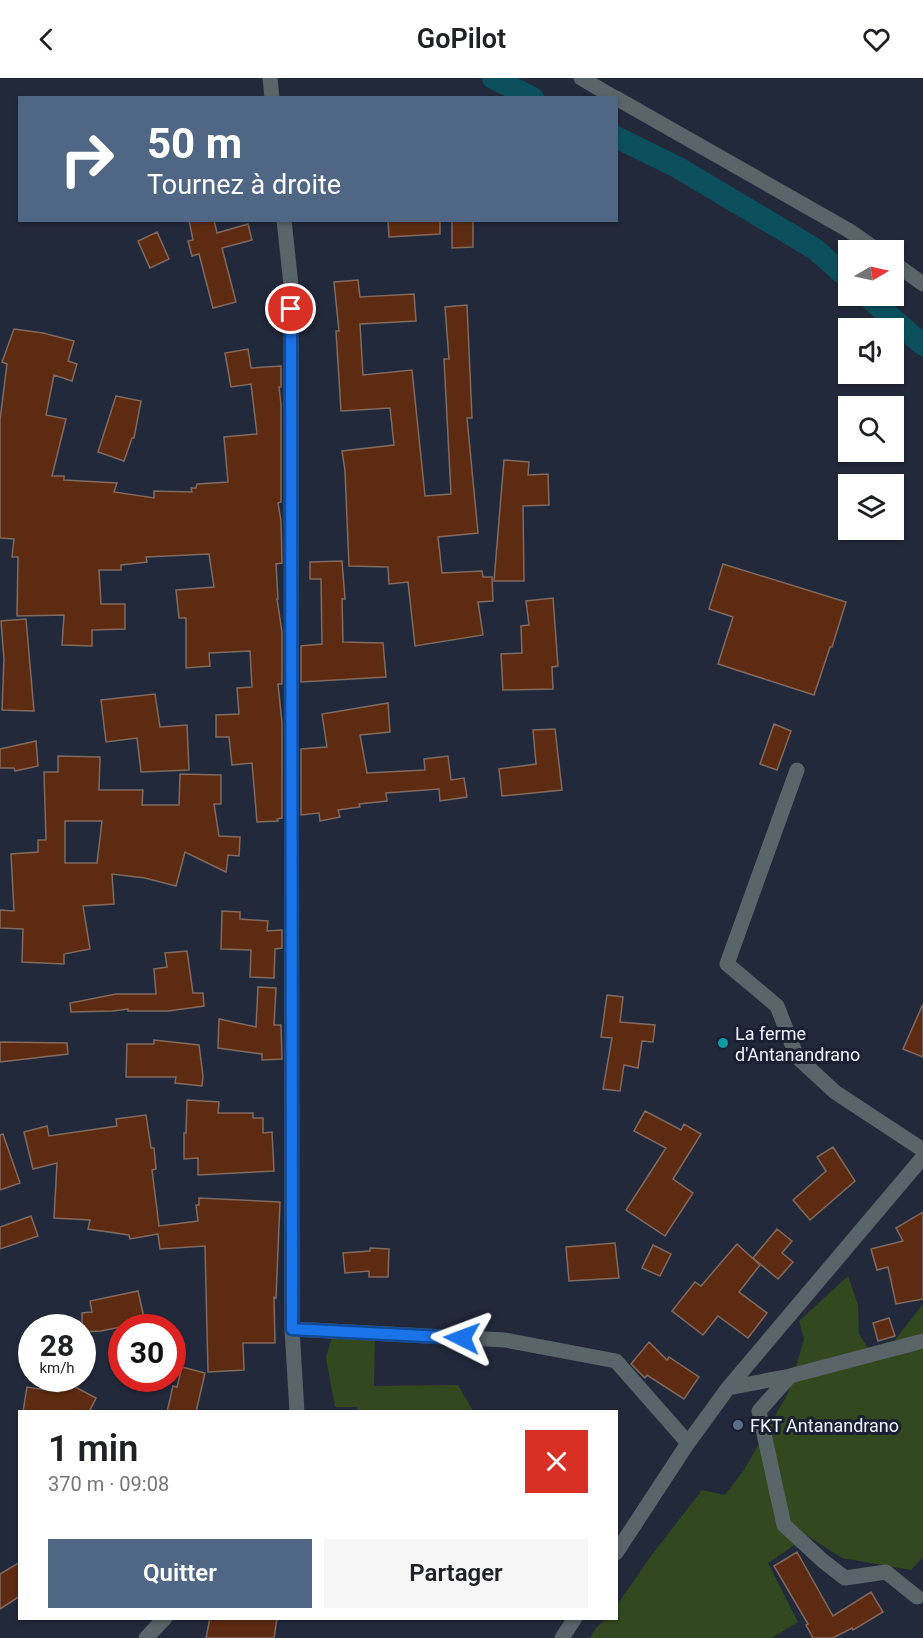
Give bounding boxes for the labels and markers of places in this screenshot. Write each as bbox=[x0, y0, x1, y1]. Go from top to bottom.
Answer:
pin bbox=[265, 283, 316, 334]
place label: La ferme d'Antanandrano bbox=[735, 1023, 860, 1065]
marker: La ferme d'Antanandrano bbox=[716, 1036, 730, 1050]
place label: FKT Antanandrano bbox=[750, 1415, 899, 1436]
marker: FKT Antanandrano bbox=[731, 1418, 745, 1432]

